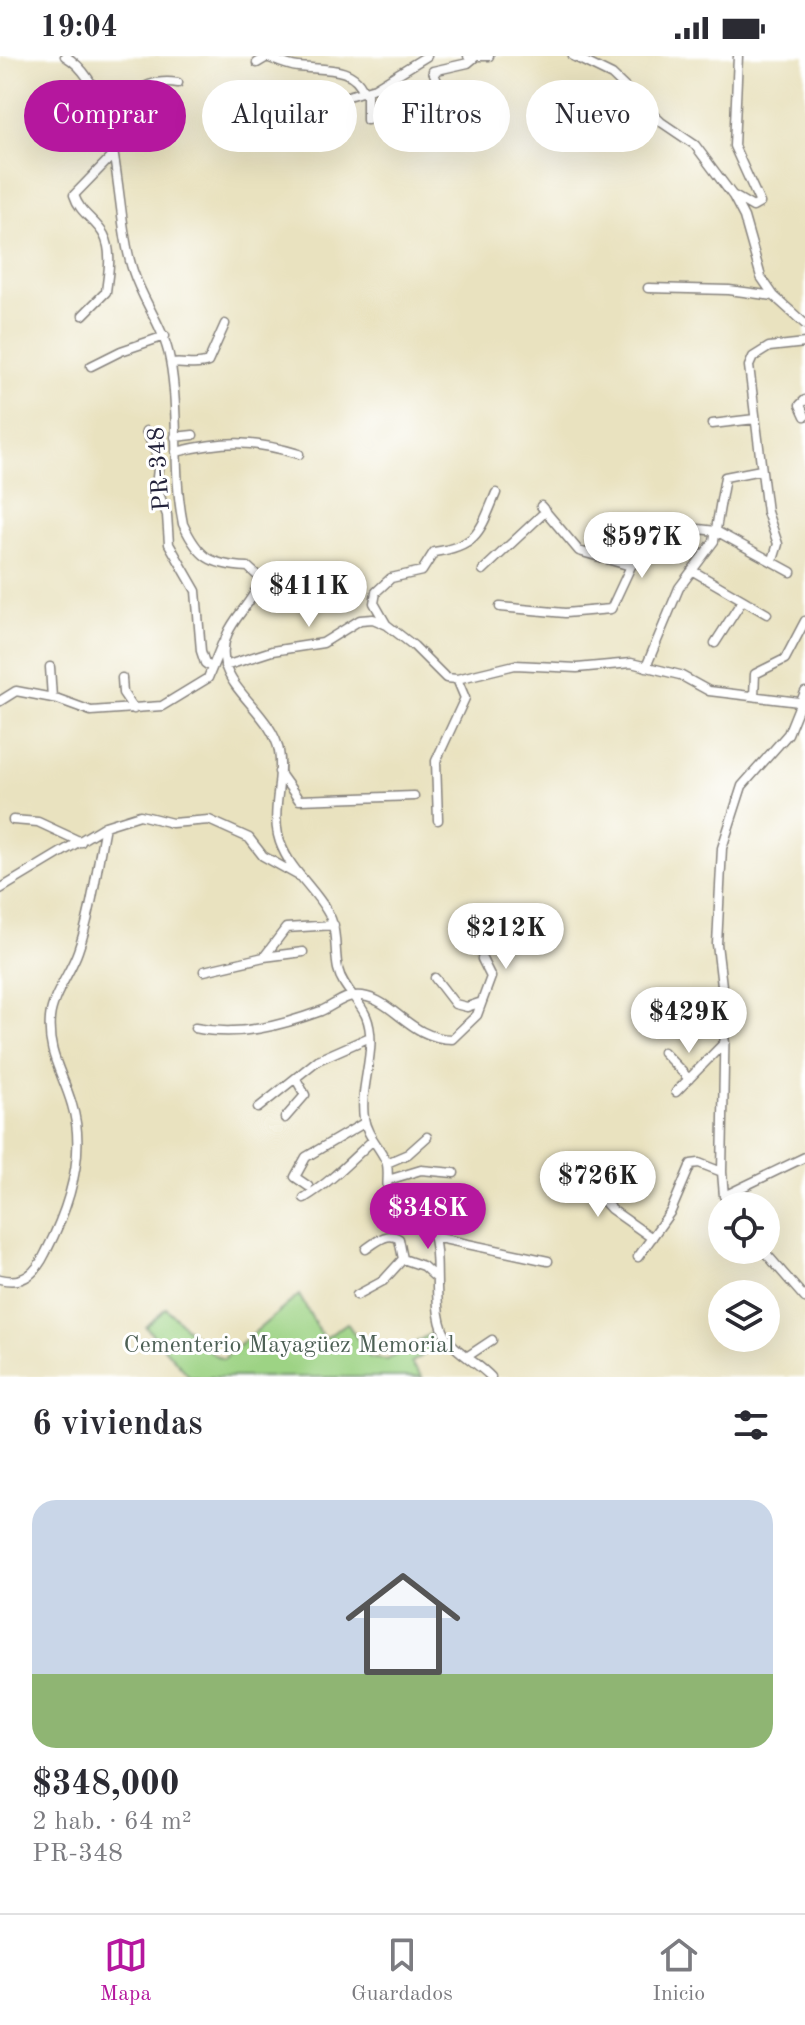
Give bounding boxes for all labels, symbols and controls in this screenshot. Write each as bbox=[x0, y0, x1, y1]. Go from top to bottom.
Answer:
text: 19:04 bbox=[40, 13, 118, 43]
chip: Comprar bbox=[24, 80, 186, 152]
chip: Alquilar bbox=[202, 80, 357, 152]
chip: Filtros bbox=[373, 80, 510, 152]
chip: Nuevo bbox=[526, 80, 659, 152]
street label: PR-348 bbox=[145, 426, 175, 512]
pin: $597K bbox=[586, 512, 698, 580]
text: $597K bbox=[602, 525, 682, 551]
pin: $411K bbox=[253, 561, 365, 629]
text: $411K bbox=[269, 574, 349, 600]
pin: $212K bbox=[450, 903, 562, 971]
text: $212K bbox=[466, 916, 546, 942]
pin: $429K bbox=[633, 987, 745, 1055]
text: $429K bbox=[649, 1000, 729, 1026]
pin: $726K bbox=[542, 1151, 654, 1219]
text: $726K bbox=[558, 1164, 638, 1190]
pin: $348K bbox=[372, 1183, 484, 1251]
map controls bbox=[708, 1192, 780, 1352]
button: locate bbox=[708, 1192, 780, 1264]
text: $348K bbox=[388, 1196, 468, 1222]
button: layers bbox=[708, 1280, 780, 1352]
park label: Cementerio Mayagüez Memorial bbox=[124, 1334, 454, 1358]
icon: filters bbox=[729, 1403, 773, 1447]
text: 6 viviendas bbox=[32, 1408, 203, 1442]
icon: home bbox=[331, 1552, 475, 1696]
text: $348,000 bbox=[32, 1768, 180, 1802]
text: 2 hab. · 64 m² bbox=[32, 1809, 192, 1835]
text: PR-348 bbox=[32, 1841, 123, 1867]
tab: Mapa bbox=[100, 1933, 151, 2008]
tab: Guardados bbox=[351, 1933, 453, 2008]
tab: Inicio bbox=[652, 1933, 705, 2008]

